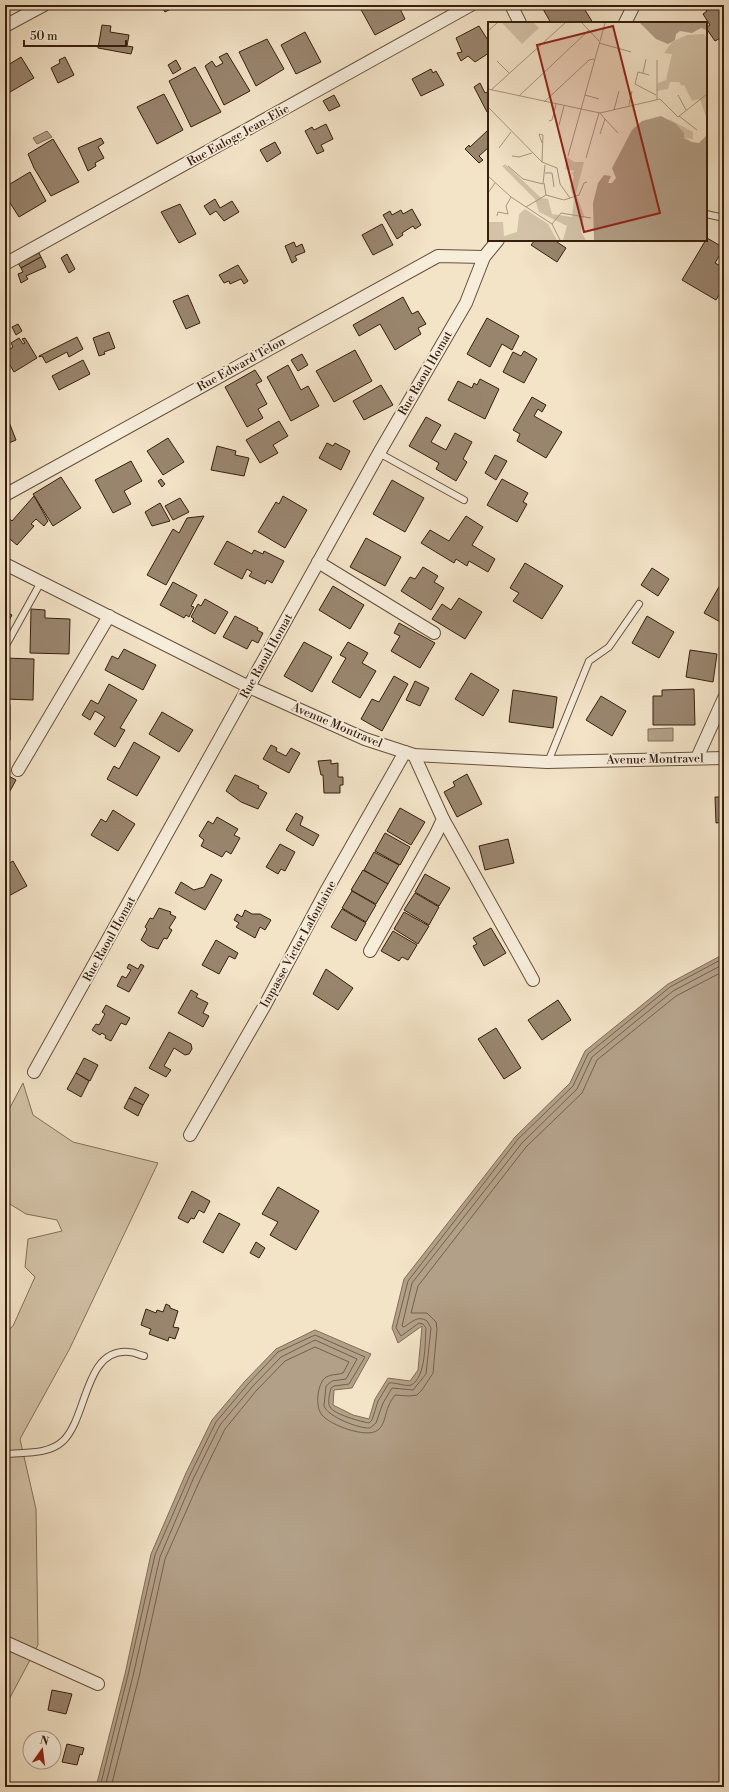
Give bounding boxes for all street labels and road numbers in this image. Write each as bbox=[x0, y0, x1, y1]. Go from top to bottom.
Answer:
street label: Rue Euloge Jean-Elie bbox=[184, 101, 292, 170]
street label: Rue Raoul Homat bbox=[395, 328, 456, 418]
street label: Rue Edward Telon bbox=[195, 334, 288, 395]
street label: Rue Raoul Homat bbox=[237, 610, 296, 701]
street label: Avenue Montravel bbox=[288, 699, 385, 752]
street label: Avenue Montravel bbox=[605, 751, 704, 768]
street label: Impasse Victor Lafontaine bbox=[257, 878, 340, 1010]
street label: Rue Raoul Homat bbox=[80, 893, 139, 984]

